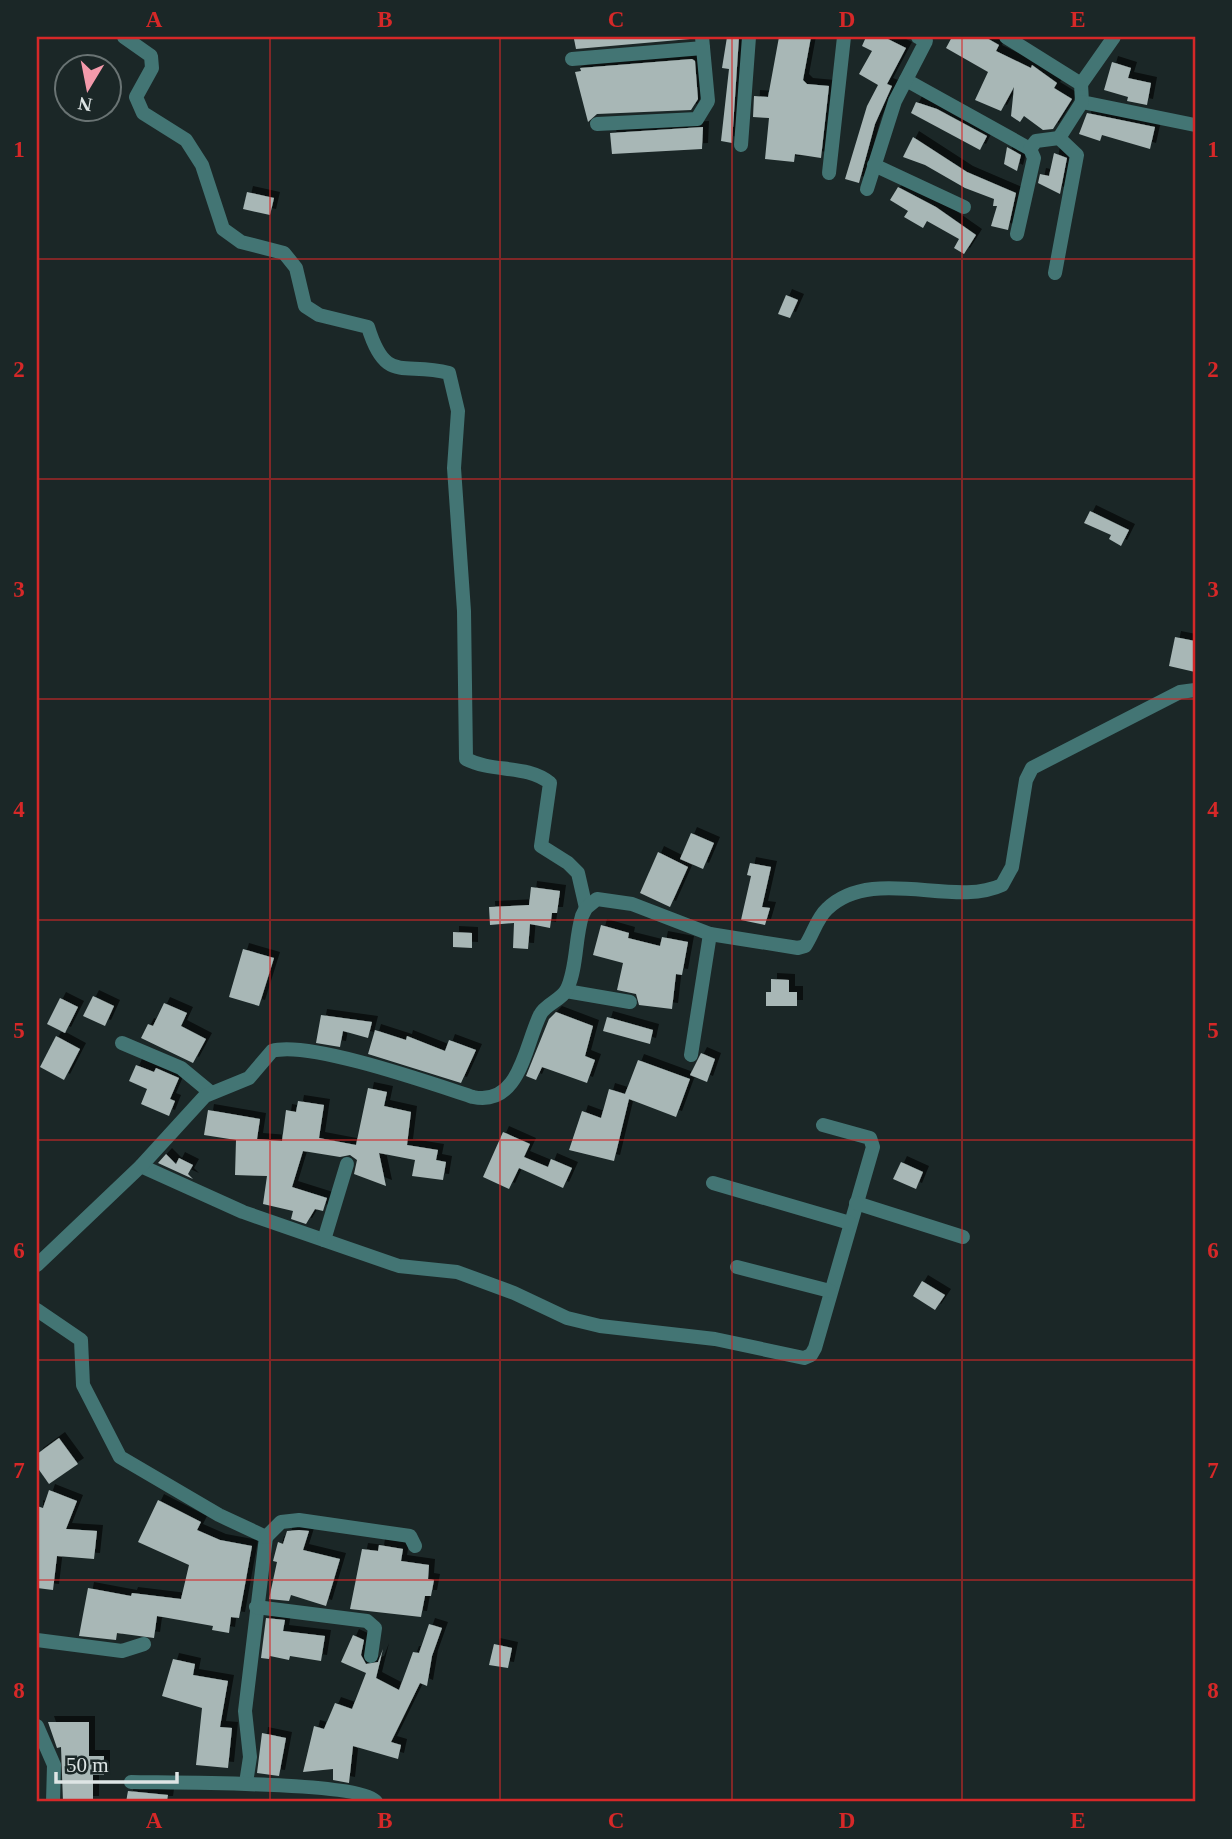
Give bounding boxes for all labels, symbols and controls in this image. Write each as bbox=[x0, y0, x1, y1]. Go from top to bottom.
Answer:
text: A bbox=[146, 7, 163, 32]
text: B bbox=[377, 7, 393, 32]
text: C bbox=[608, 7, 624, 32]
text: D bbox=[839, 7, 855, 32]
text: E bbox=[1070, 7, 1086, 32]
north arrow bbox=[52, 52, 122, 122]
text: N bbox=[76, 93, 94, 116]
text: 1 bbox=[13, 137, 25, 162]
text: 1 bbox=[1207, 137, 1219, 162]
text: 2 bbox=[13, 357, 25, 382]
text: 2 bbox=[1207, 357, 1219, 382]
text: 3 bbox=[13, 577, 25, 602]
text: 3 bbox=[1207, 577, 1219, 602]
text: 4 bbox=[13, 797, 25, 822]
text: 4 bbox=[1207, 797, 1219, 822]
text: 5 bbox=[13, 1018, 25, 1043]
text: 5 bbox=[1207, 1018, 1219, 1043]
text: 6 bbox=[13, 1238, 25, 1263]
text: 6 bbox=[1207, 1238, 1219, 1263]
text: 7 bbox=[13, 1458, 25, 1483]
text: 7 bbox=[1207, 1458, 1219, 1483]
text: 8 bbox=[13, 1678, 25, 1703]
text: 8 bbox=[1207, 1678, 1219, 1703]
scale bar bbox=[56, 1741, 177, 1785]
text: 50 m bbox=[66, 1753, 109, 1777]
text: A bbox=[146, 1808, 163, 1833]
text: B bbox=[377, 1808, 393, 1833]
text: C bbox=[608, 1808, 624, 1833]
text: D bbox=[839, 1808, 855, 1833]
text: E bbox=[1070, 1808, 1086, 1833]

